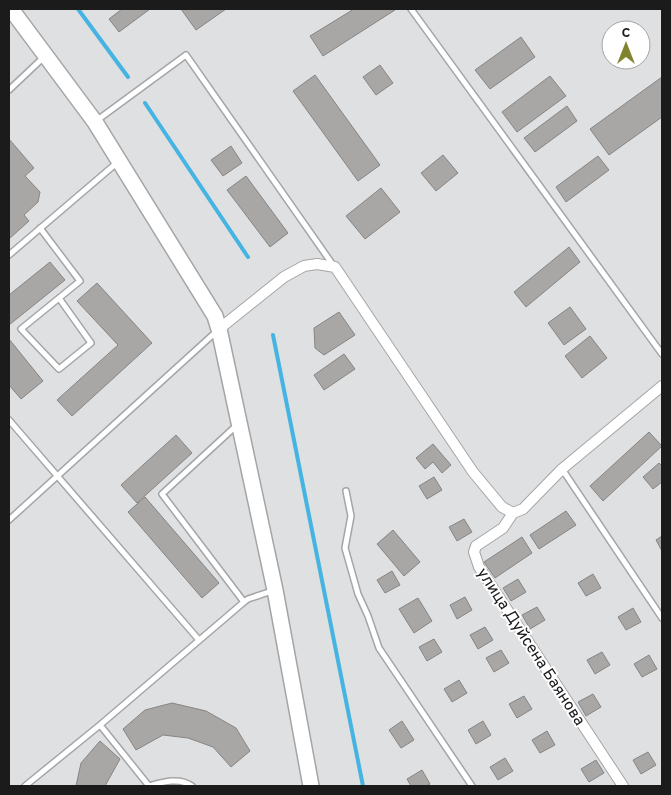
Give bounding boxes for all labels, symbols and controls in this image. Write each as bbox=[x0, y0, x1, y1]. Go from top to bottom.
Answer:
north arrow bbox=[601, 20, 651, 70]
text: С bbox=[622, 25, 631, 42]
street label: улица Дуйсена Баянова bbox=[472, 564, 589, 730]

